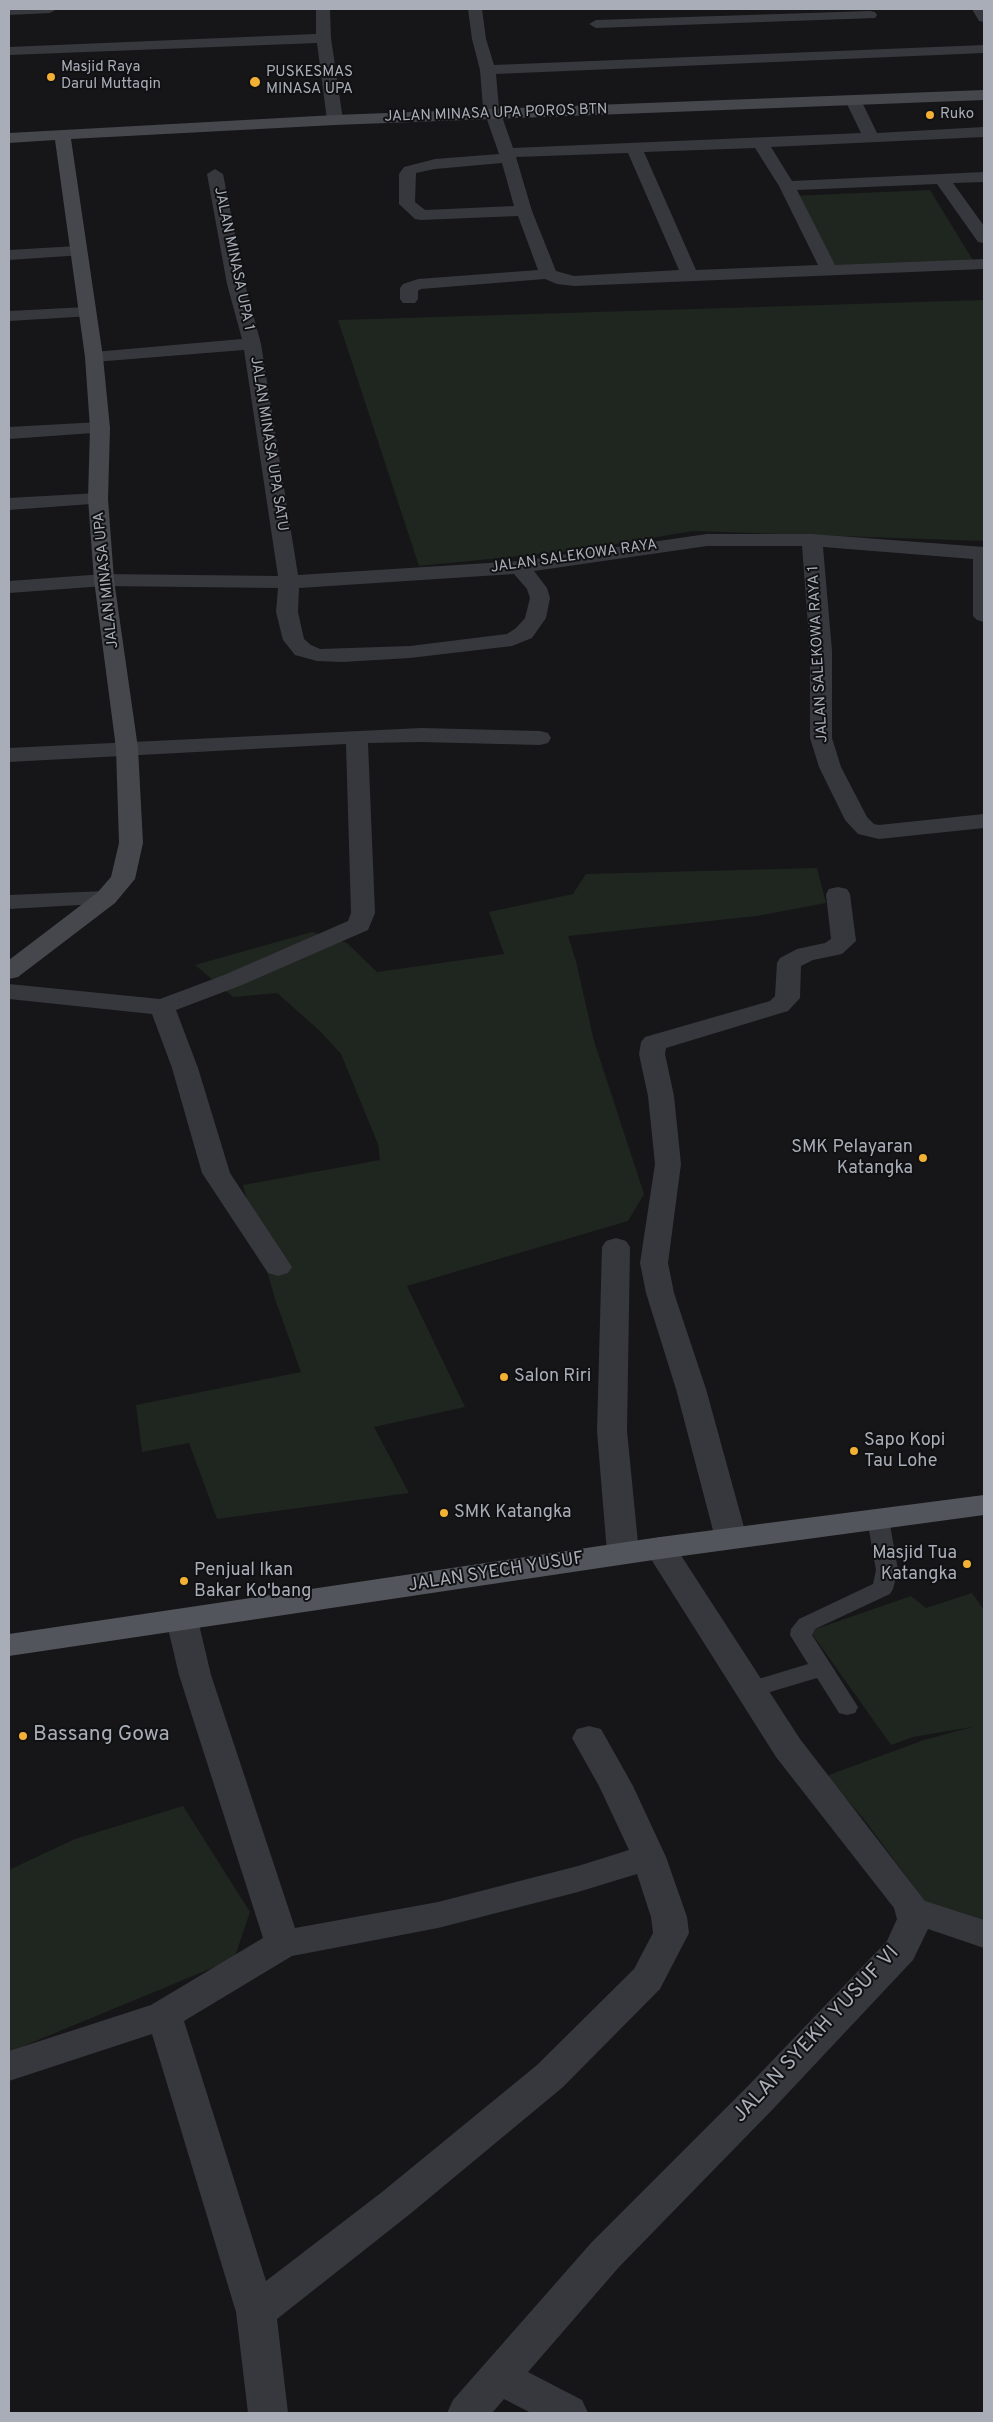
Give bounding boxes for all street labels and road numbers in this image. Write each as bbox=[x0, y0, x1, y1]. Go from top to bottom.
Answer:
street label: JALAN MINASA UPA POROS BTN bbox=[384, 101, 608, 127]
street label: JALAN MINASA UPA 1 bbox=[209, 186, 257, 332]
street label: JALAN MINASA UPA SATU bbox=[245, 355, 291, 533]
street label: JALAN MINASA UPA bbox=[91, 511, 123, 649]
street label: JALAN SALEKOWA RAYA bbox=[489, 536, 659, 578]
street label: JALAN SALEKOWA RAYA 1 bbox=[805, 565, 833, 743]
street label: JALAN SYECH YUSUF bbox=[407, 1548, 585, 1598]
street label: JALAN SYEKH YUSUF VI bbox=[729, 1941, 905, 2129]

